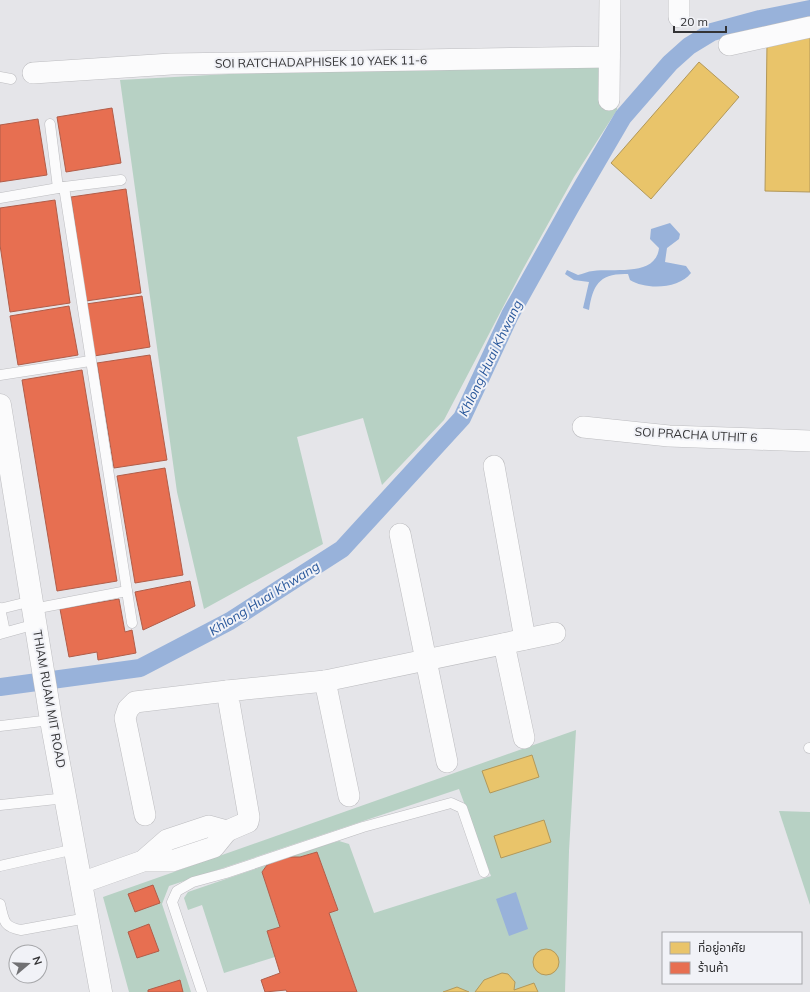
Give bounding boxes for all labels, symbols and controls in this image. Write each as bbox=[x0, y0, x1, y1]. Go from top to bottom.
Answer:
scale bar bbox=[674, 8, 726, 34]
text: 20 m bbox=[680, 14, 708, 29]
street label: SOI RATCHADAPHISEK 10 YAEK 11-6 bbox=[215, 52, 427, 71]
water label: Khlong Huai Khwang bbox=[455, 297, 525, 419]
street label: SOI PRACHA UTHIT 6 bbox=[634, 424, 758, 445]
water label: Khlong Huai Khwang bbox=[206, 557, 322, 638]
street label: THIAM RUAM MIT ROAD bbox=[30, 629, 69, 769]
legend bbox=[662, 932, 802, 984]
text: ที่อยู่อาศัย bbox=[698, 939, 746, 955]
north arrow bbox=[8, 944, 48, 984]
text: N bbox=[29, 955, 45, 967]
text: ร้านค้า bbox=[698, 960, 728, 975]

